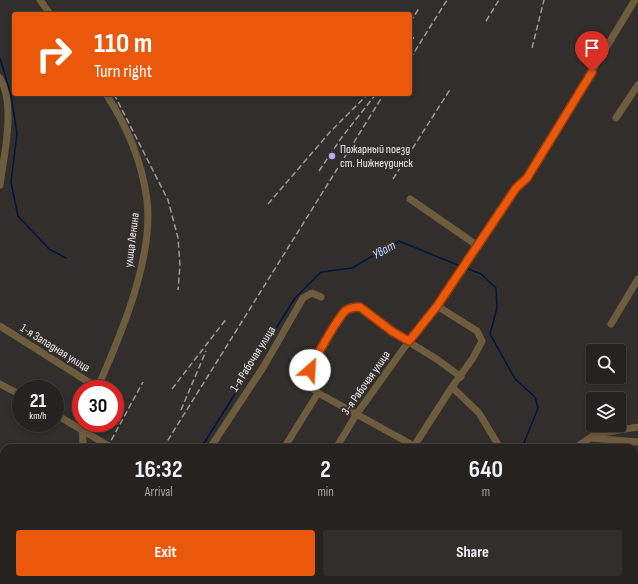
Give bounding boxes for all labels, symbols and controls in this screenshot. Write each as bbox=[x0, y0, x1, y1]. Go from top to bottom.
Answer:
text: 110 m bbox=[94, 27, 152, 60]
icon: right bbox=[28, 28, 80, 80]
pin bbox=[575, 31, 609, 72]
icon: arrive bbox=[581, 37, 603, 59]
text: Turn right bbox=[94, 61, 152, 82]
place label: Пожарный поезд ст. Нижнеудинск bbox=[340, 142, 413, 171]
marker: Пожарный поезд ст. Нижнеудинск bbox=[327, 151, 337, 161]
street label: улица Ленина bbox=[121, 211, 143, 268]
water label: Уват bbox=[370, 237, 398, 263]
street label: 1-я Западная улица bbox=[17, 321, 93, 376]
street label: 1-я Рабочая улица bbox=[227, 323, 279, 394]
map controls bbox=[586, 344, 626, 432]
button: search bbox=[586, 344, 626, 384]
street label: 3-я Рабочая улица bbox=[338, 348, 394, 418]
position arrow bbox=[289, 349, 331, 391]
speed limit sign: 30 bbox=[72, 380, 124, 432]
text: 21 bbox=[30, 389, 46, 413]
button: layers bbox=[586, 392, 626, 432]
text: km/h bbox=[29, 410, 47, 422]
text: 16:32 bbox=[135, 455, 182, 484]
text: 2 bbox=[320, 455, 331, 484]
text: 640 bbox=[469, 455, 503, 484]
text: Arrival bbox=[145, 484, 173, 500]
text: min bbox=[317, 484, 334, 500]
text: m bbox=[482, 484, 490, 500]
button: Exit bbox=[16, 530, 315, 576]
button: Share bbox=[323, 530, 622, 576]

